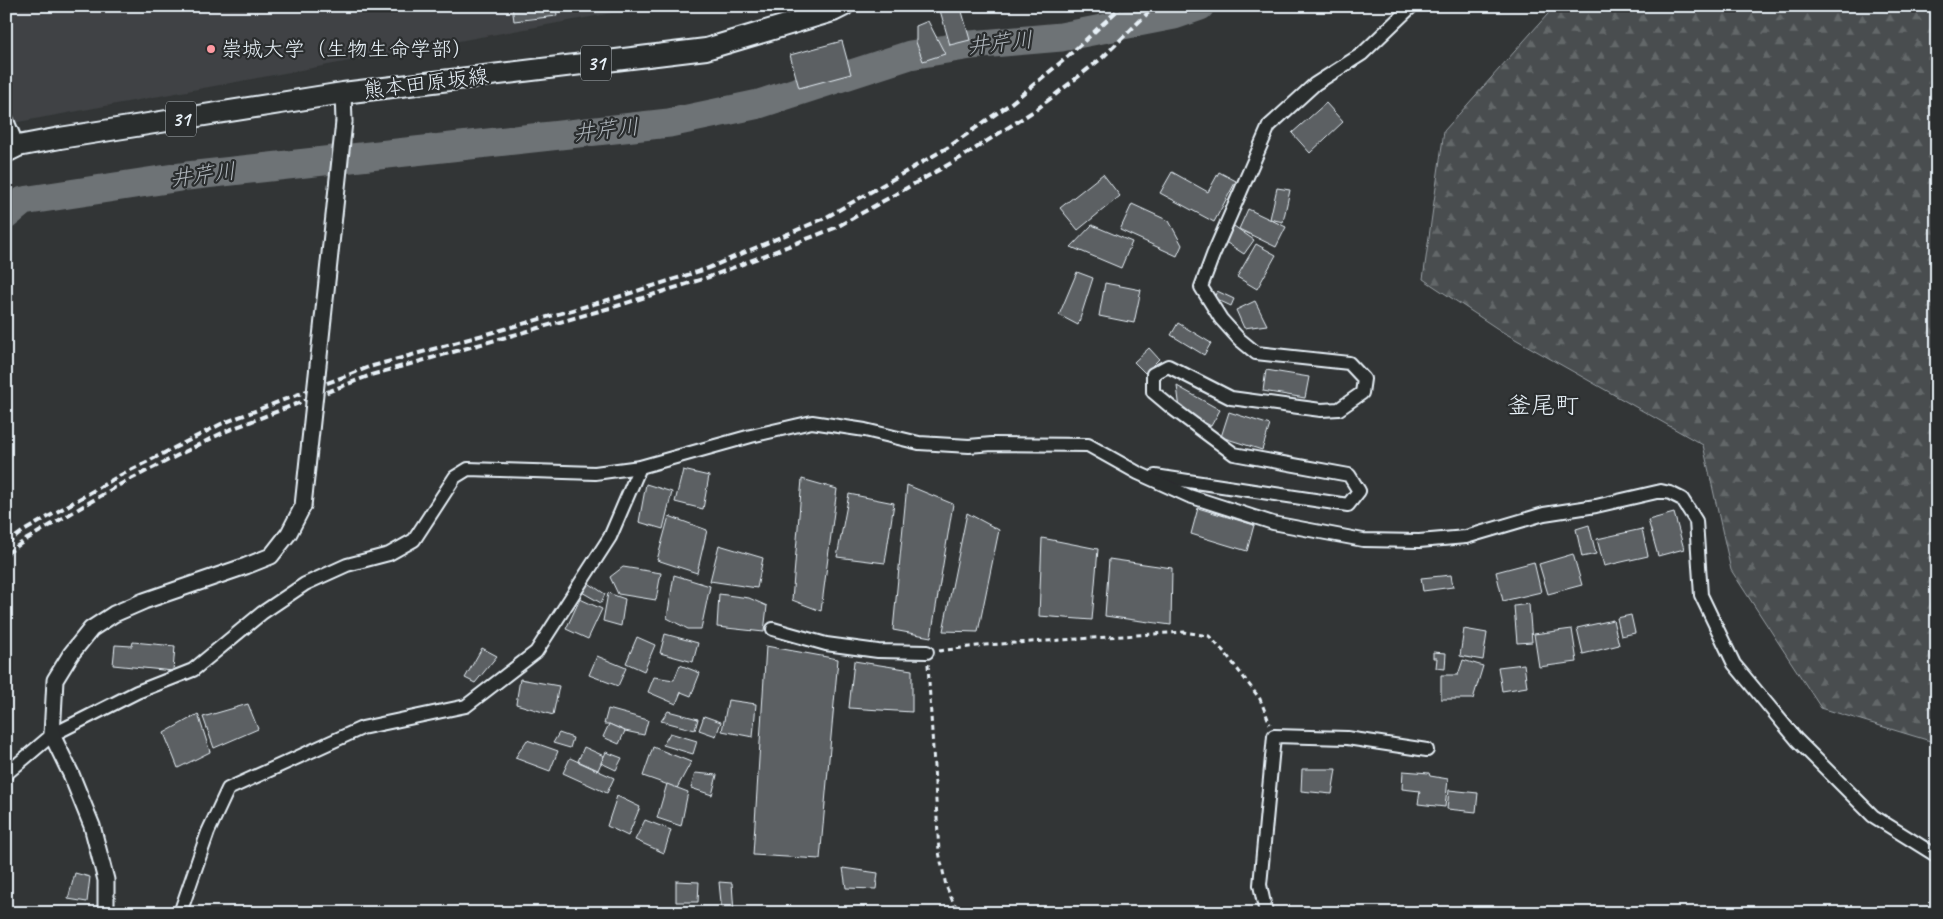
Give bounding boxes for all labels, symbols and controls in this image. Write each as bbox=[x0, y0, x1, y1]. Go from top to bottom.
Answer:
water label: 井芹川 bbox=[966, 26, 1034, 60]
place label: 崇城大学（生物生命学部） bbox=[221, 36, 473, 62]
marker: 崇城大学（生物生命学部） bbox=[205, 43, 217, 55]
road number: 31 bbox=[581, 46, 611, 80]
street label: 熊本田原坂線 bbox=[362, 62, 490, 104]
road number: 31 bbox=[166, 102, 196, 136]
water label: 井芹川 bbox=[572, 113, 640, 147]
water label: 井芹川 bbox=[169, 157, 237, 193]
district label: 釜尾町 bbox=[1507, 390, 1579, 420]

